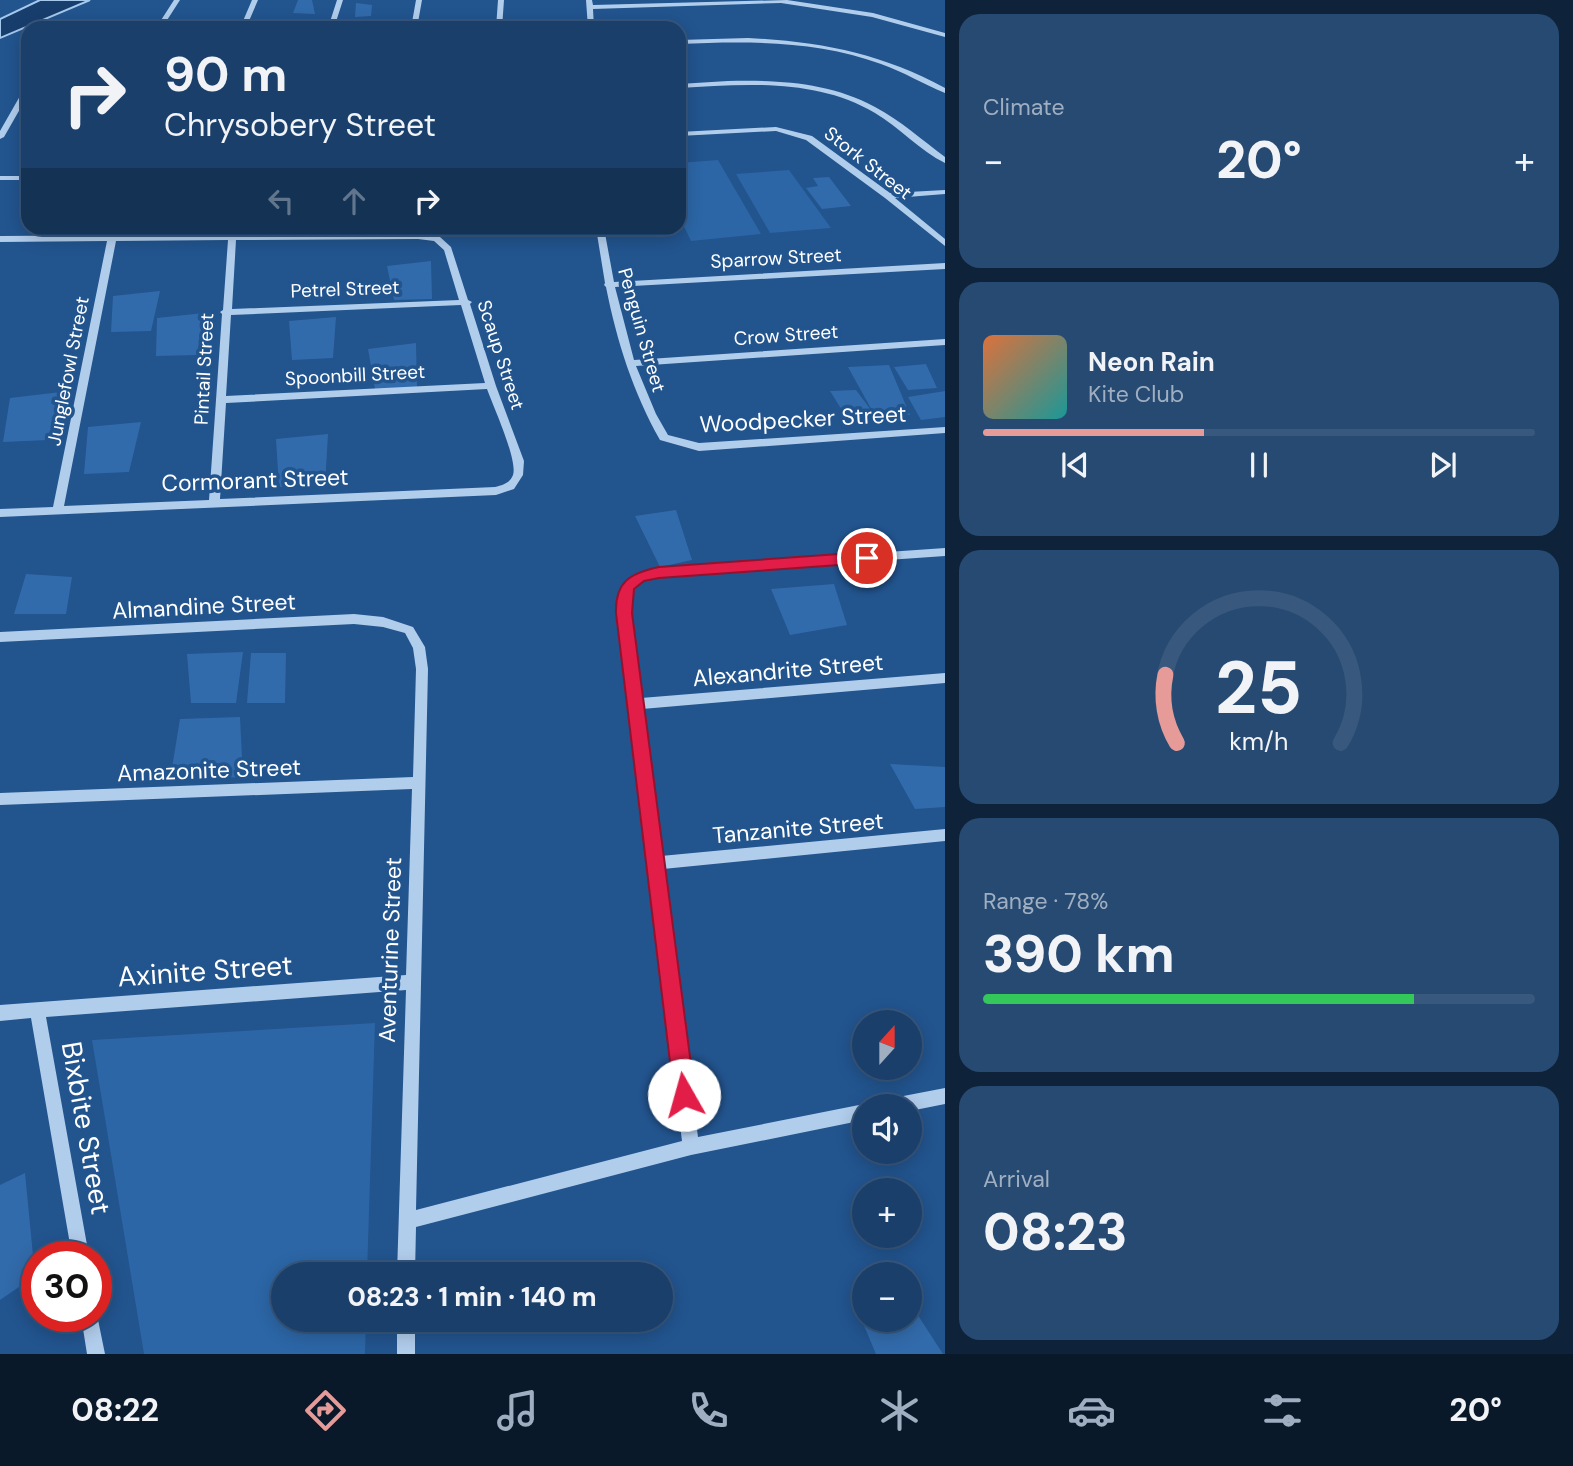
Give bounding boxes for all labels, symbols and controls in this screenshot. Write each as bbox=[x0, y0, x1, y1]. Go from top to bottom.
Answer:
text: 90 m bbox=[164, 42, 287, 106]
icon: right bbox=[49, 49, 140, 140]
text: Climate bbox=[983, 92, 1065, 122]
text: Chrysobery Street bbox=[164, 104, 436, 146]
street label: Stork Street bbox=[819, 121, 917, 205]
text: 20° bbox=[1216, 126, 1302, 194]
text: − bbox=[983, 136, 1004, 186]
text: + bbox=[1514, 136, 1535, 186]
icon: left bbox=[262, 182, 300, 220]
icon: ahead bbox=[335, 182, 373, 220]
icon: right bbox=[408, 182, 446, 220]
street label: Sparrow Street bbox=[710, 242, 842, 274]
street label: Penguin Street bbox=[612, 265, 672, 395]
street label: Petrel Street bbox=[290, 275, 400, 303]
street label: Junglefowl Street bbox=[41, 294, 95, 448]
street label: Scaup Street bbox=[472, 297, 530, 413]
street label: Pintail Street bbox=[189, 312, 219, 426]
street label: Crow Street bbox=[733, 319, 839, 351]
text: Neon Rain bbox=[1088, 345, 1215, 379]
street label: Spoonbill Street bbox=[284, 359, 426, 391]
text: Kite Club bbox=[1088, 379, 1184, 409]
street label: Woodpecker Street bbox=[699, 399, 907, 439]
icon: previous bbox=[1056, 446, 1094, 484]
icon: pause bbox=[1240, 446, 1278, 484]
icon: next bbox=[1424, 446, 1462, 484]
street label: Cormorant Street bbox=[161, 462, 349, 498]
pin bbox=[837, 528, 897, 588]
icon: arrive bbox=[848, 539, 886, 577]
street label: Almandine Street bbox=[111, 586, 297, 626]
text: 25 bbox=[1215, 641, 1303, 736]
street label: Alexandrite Street bbox=[691, 647, 885, 693]
text: km/h bbox=[1229, 725, 1289, 758]
street label: Amazonite Street bbox=[116, 752, 302, 788]
street label: Tanzanite Street bbox=[711, 806, 885, 850]
street label: Aventurine Street bbox=[372, 857, 408, 1043]
text: Range · 78% bbox=[983, 886, 1108, 916]
text: 390 km bbox=[983, 920, 1175, 988]
street label: Axinite Street bbox=[116, 946, 294, 996]
north arrow bbox=[852, 1010, 922, 1080]
map controls bbox=[852, 1010, 922, 1332]
street label: Bixbite Street bbox=[53, 1039, 119, 1217]
position arrow bbox=[647, 1058, 721, 1132]
button: sound bbox=[852, 1094, 922, 1164]
text: Arrival bbox=[983, 1164, 1050, 1194]
button: + bbox=[852, 1178, 922, 1248]
text: 08:23 bbox=[983, 1198, 1128, 1266]
speed limit sign: 30 bbox=[21, 1241, 112, 1332]
button: − bbox=[852, 1262, 922, 1332]
text: 08:23 · 1 min · 140 m bbox=[347, 1280, 597, 1314]
icon: directions bbox=[301, 1386, 350, 1435]
icon: music bbox=[493, 1386, 542, 1435]
icon: phone bbox=[684, 1386, 733, 1435]
icon: climate bbox=[875, 1386, 924, 1435]
icon: car bbox=[1067, 1386, 1116, 1435]
icon: filters bbox=[1258, 1386, 1307, 1435]
text: 08:22 bbox=[71, 1389, 159, 1431]
text: 20° bbox=[1449, 1389, 1502, 1431]

